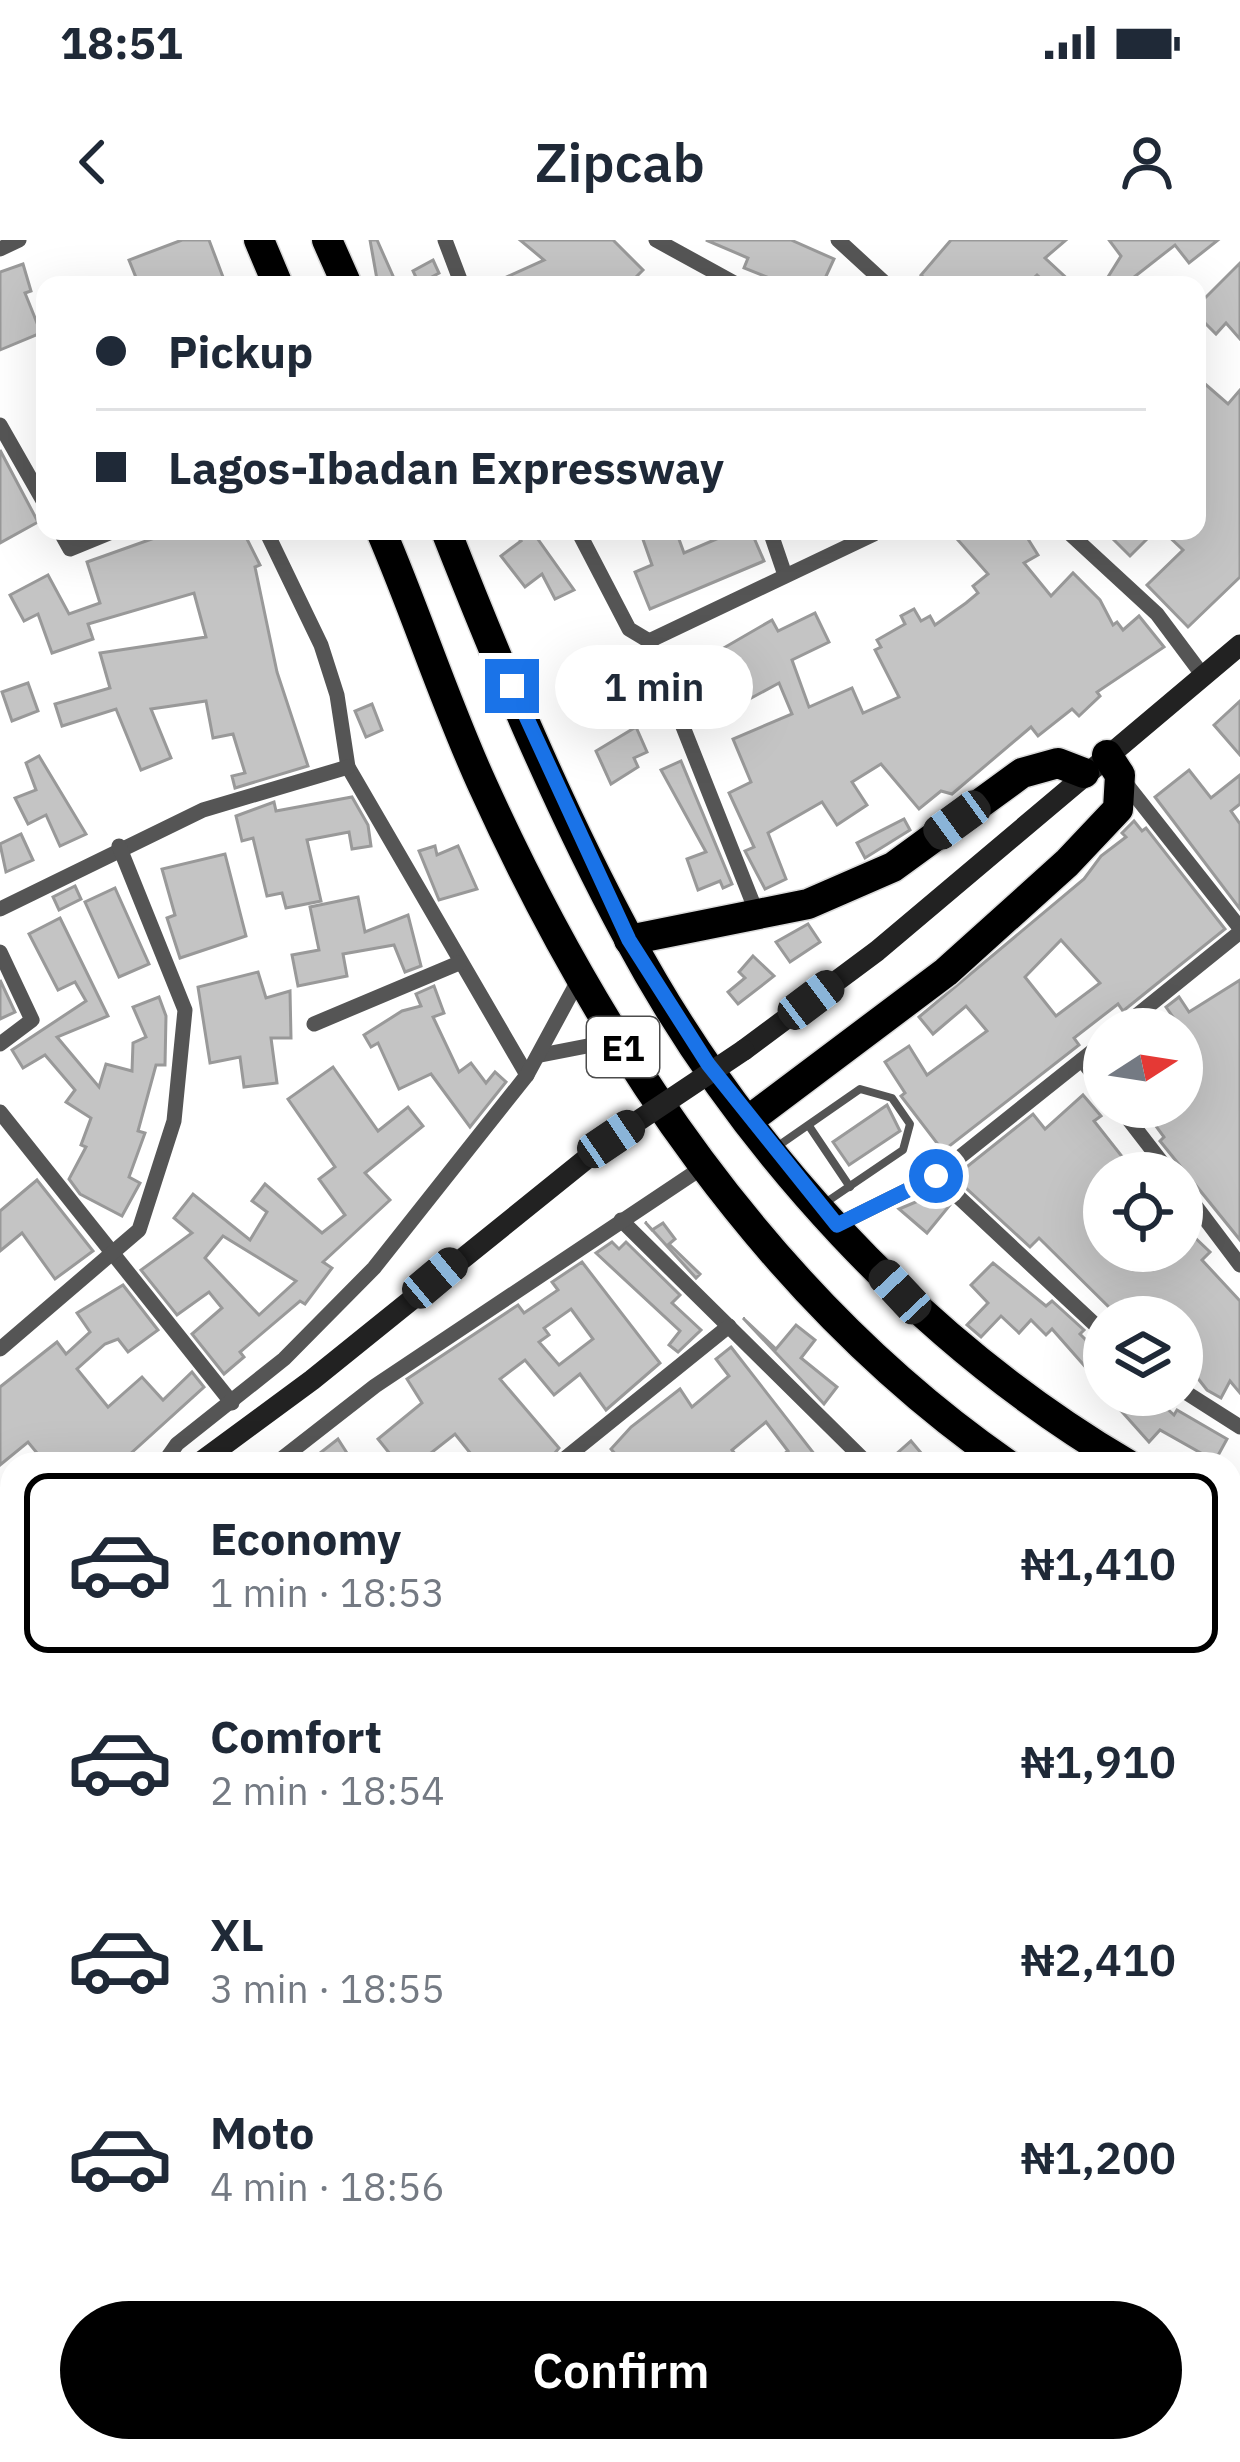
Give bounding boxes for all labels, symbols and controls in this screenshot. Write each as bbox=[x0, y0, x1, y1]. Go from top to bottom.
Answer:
text: 18:51 bbox=[60, 13, 183, 71]
text: Zipcab bbox=[535, 127, 705, 197]
icon: back bbox=[60, 129, 126, 195]
icon: person bbox=[1114, 129, 1180, 195]
text: Pickup bbox=[168, 322, 313, 380]
text: Lagos-Ibadan Expressway bbox=[168, 438, 724, 496]
callout: 1 min bbox=[554, 644, 752, 728]
route end bbox=[485, 659, 539, 713]
text: 1 min bbox=[604, 661, 704, 712]
car bbox=[917, 784, 997, 856]
car bbox=[771, 964, 851, 1036]
north arrow bbox=[1083, 1008, 1203, 1128]
map controls bbox=[1083, 1008, 1203, 1416]
road number: E1 bbox=[587, 1017, 659, 1077]
car bbox=[571, 1104, 651, 1174]
route start bbox=[909, 1149, 963, 1203]
button: locate bbox=[1083, 1152, 1203, 1272]
car bbox=[396, 1241, 474, 1315]
car bbox=[862, 1253, 938, 1331]
button: layers bbox=[1083, 1296, 1203, 1416]
icon: car bbox=[66, 1509, 174, 1617]
text: Economy bbox=[210, 1509, 401, 1567]
text: ₦1,410 bbox=[1021, 1534, 1176, 1592]
text: 1 min · 18:53 bbox=[210, 1567, 445, 1618]
icon: car bbox=[66, 1707, 174, 1815]
text: Comfort bbox=[210, 1707, 382, 1765]
text: ₦1,910 bbox=[1021, 1732, 1176, 1790]
text: 2 min · 18:54 bbox=[210, 1765, 445, 1816]
icon: car bbox=[66, 1905, 174, 2013]
text: XL bbox=[210, 1905, 264, 1963]
text: ₦2,410 bbox=[1021, 1930, 1176, 1988]
text: 3 min · 18:55 bbox=[210, 1963, 445, 2014]
icon: car bbox=[66, 2103, 174, 2211]
text: Moto bbox=[210, 2103, 314, 2161]
text: ₦1,200 bbox=[1021, 2128, 1176, 2186]
text: 4 min · 18:56 bbox=[210, 2161, 445, 2212]
button: Confirm bbox=[60, 2301, 1182, 2439]

